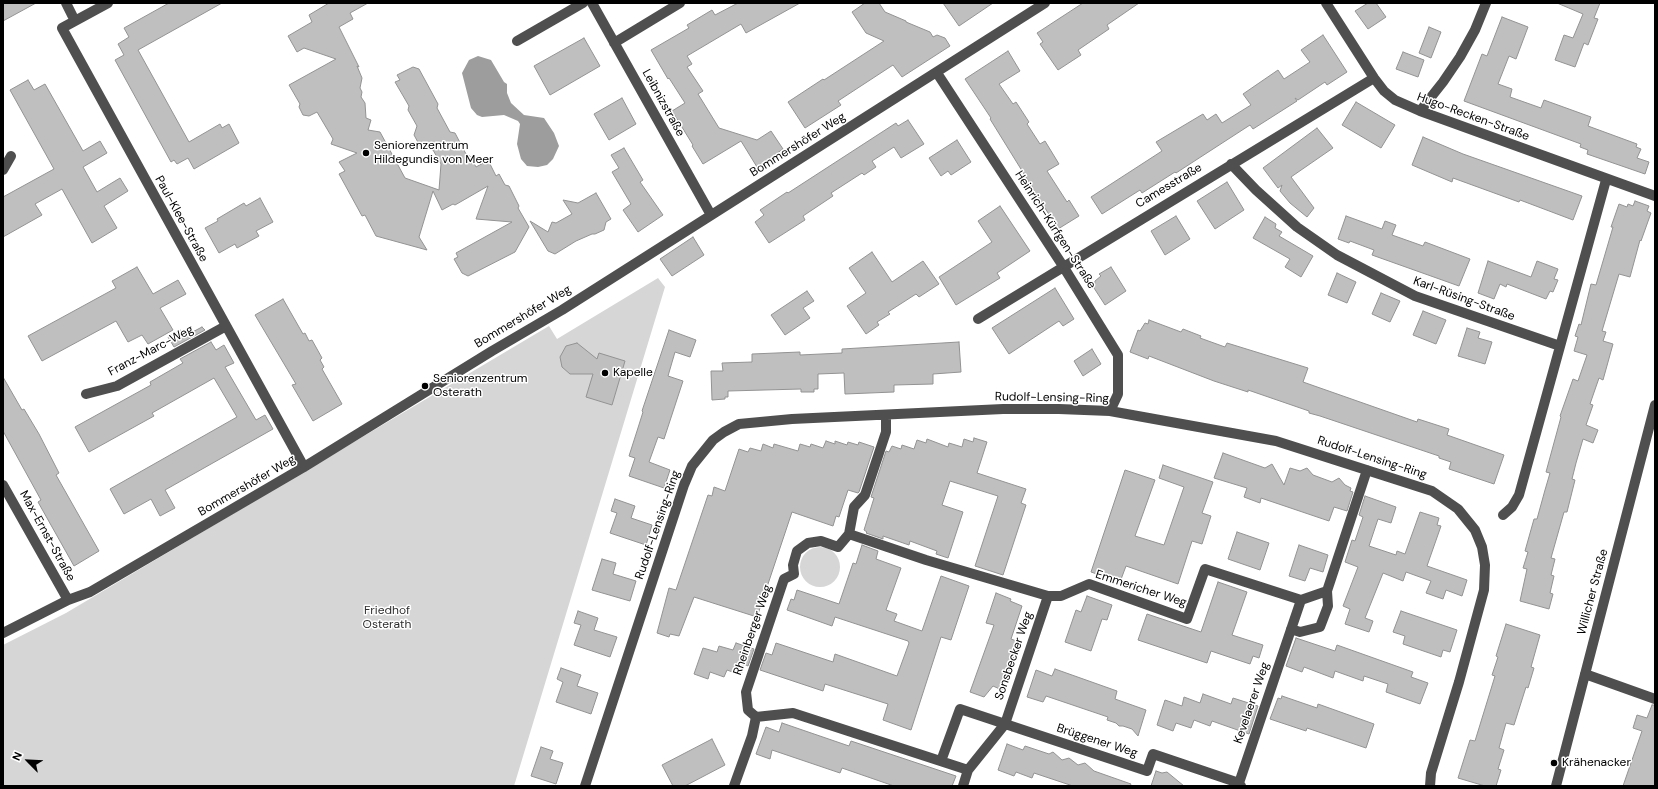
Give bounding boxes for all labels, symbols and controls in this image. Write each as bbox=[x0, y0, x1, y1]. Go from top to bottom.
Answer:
street label: Leibnizstraße bbox=[639, 67, 687, 139]
street label: Hugo-Recken-Straße bbox=[1415, 90, 1531, 144]
street label: Bommershöfer Weg bbox=[748, 110, 848, 180]
place label: Seniorenzentrum Hildegundis von Meer bbox=[374, 139, 493, 167]
marker: Seniorenzentrum Hildegundis von Meer bbox=[361, 148, 371, 158]
street label: Camesstraße bbox=[1133, 161, 1205, 211]
street label: Heinrich-Kürfgen-Straße bbox=[1011, 168, 1099, 292]
street label: Paul-Klee-Straße bbox=[151, 173, 211, 265]
street label: Karl-Rüsing-Straße bbox=[1411, 274, 1517, 324]
street label: Bommershöfer Weg bbox=[472, 283, 574, 351]
street label: Franz-Marc-Weg bbox=[106, 322, 196, 380]
place label: Kapelle bbox=[613, 366, 653, 380]
marker: Kapelle bbox=[600, 368, 610, 378]
place label: Seniorenzentrum Osterath bbox=[433, 372, 527, 400]
marker: Seniorenzentrum Osterath bbox=[420, 381, 430, 391]
street label: Rudolf-Lensing-Ring bbox=[995, 390, 1109, 406]
street label: Rudolf-Lensing-Ring bbox=[1315, 434, 1429, 482]
street label: Bommershöfer Weg bbox=[196, 452, 298, 520]
street label: Rudolf-Lensing-Ring bbox=[633, 469, 683, 581]
street label: Max-Ernst-Straße bbox=[16, 488, 78, 584]
street label: Willicher Straße bbox=[1575, 548, 1611, 636]
street label: Emmericher Weg bbox=[1094, 567, 1188, 611]
street label: Rheinberger Weg bbox=[731, 583, 775, 677]
park label: Friedhof Osterath bbox=[363, 604, 411, 632]
street label: Sonsbecker Weg bbox=[992, 610, 1036, 702]
street label: Kevelaerer Weg bbox=[1231, 660, 1273, 746]
street label: Brüggener Weg bbox=[1055, 721, 1139, 761]
north arrow bbox=[8, 741, 48, 781]
text: N bbox=[9, 750, 25, 763]
place label: Krähenacker bbox=[1562, 756, 1631, 770]
marker: Krähenacker bbox=[1549, 758, 1559, 768]

